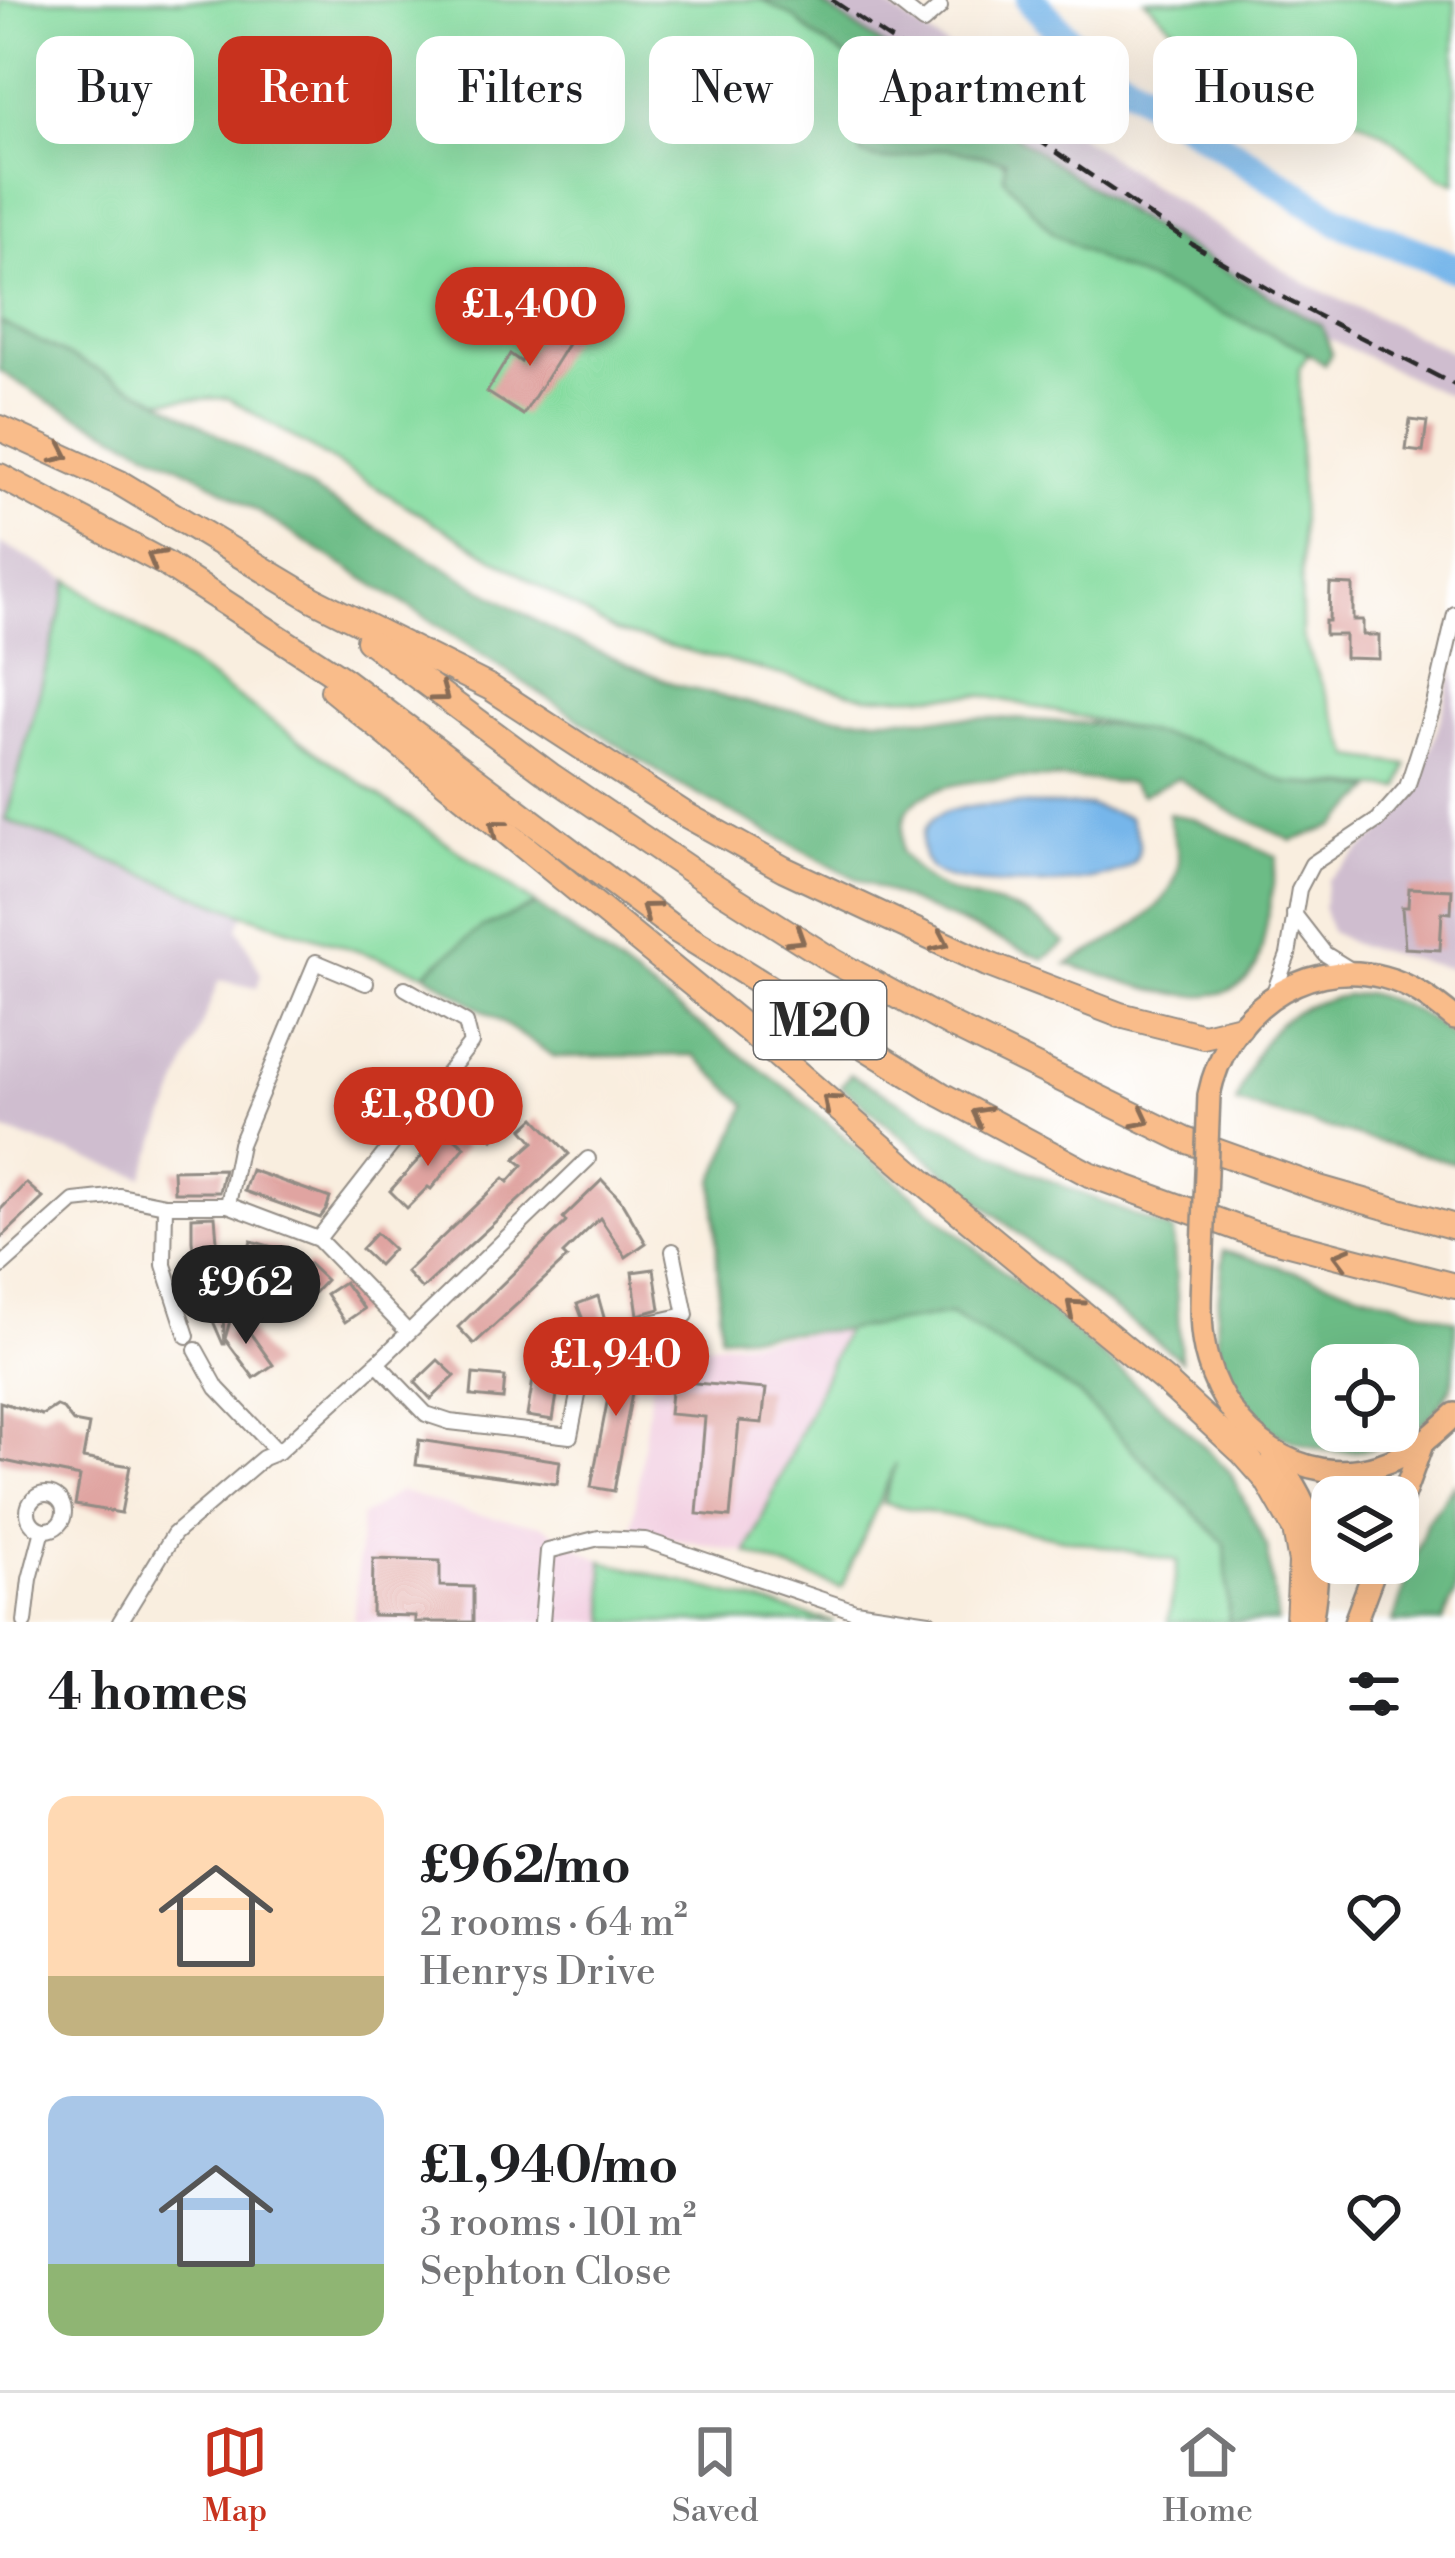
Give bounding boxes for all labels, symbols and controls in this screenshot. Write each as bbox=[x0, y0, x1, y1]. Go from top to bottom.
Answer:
chip: Buy bbox=[36, 36, 194, 144]
chip: Rent bbox=[218, 36, 392, 144]
chip: Filters bbox=[416, 36, 625, 144]
chip: New bbox=[649, 36, 814, 144]
chip: Apartment bbox=[838, 36, 1129, 144]
chip: House bbox=[1153, 36, 1357, 144]
pin: £1,400 bbox=[432, 267, 628, 369]
text: £1,400 bbox=[462, 281, 598, 330]
one-way arrow bbox=[49, 440, 70, 464]
one-way arrow bbox=[146, 550, 168, 572]
one-way arrow bbox=[428, 679, 449, 701]
one-way arrow bbox=[489, 820, 511, 841]
one-way arrow bbox=[641, 902, 662, 924]
one-way arrow bbox=[784, 923, 806, 946]
one-way arrow bbox=[929, 928, 950, 951]
road number: M20 bbox=[754, 981, 886, 1059]
pin: £1,800 bbox=[330, 1067, 526, 1169]
text: £1,800 bbox=[361, 1081, 495, 1130]
one-way arrow bbox=[823, 1095, 844, 1116]
one-way arrow bbox=[1130, 1104, 1152, 1127]
one-way arrow bbox=[971, 1107, 993, 1130]
pin: £962 bbox=[175, 1245, 317, 1347]
one-way arrow bbox=[1332, 1246, 1352, 1271]
text: £962 bbox=[198, 1259, 294, 1308]
one-way arrow bbox=[1065, 1300, 1087, 1322]
pin: £1,940 bbox=[518, 1317, 714, 1419]
text: £1,940 bbox=[550, 1331, 682, 1380]
map controls bbox=[1311, 1344, 1419, 1584]
button: locate bbox=[1311, 1344, 1419, 1452]
button: layers bbox=[1311, 1476, 1419, 1584]
icon: filters bbox=[1341, 1661, 1407, 1727]
text: 4 homes bbox=[48, 1662, 248, 1726]
text: £962/mo bbox=[420, 1835, 631, 1899]
icon: home bbox=[144, 1844, 288, 1988]
icon: heart bbox=[1341, 1883, 1407, 1949]
text: 2 rooms · 64 m² bbox=[420, 1899, 688, 1948]
text: Henrys Drive bbox=[420, 1948, 656, 1997]
text: £1,940/mo bbox=[420, 2135, 678, 2199]
icon: home bbox=[144, 2144, 288, 2288]
icon: heart bbox=[1341, 2183, 1407, 2249]
text: 3 rooms · 101 m² bbox=[420, 2199, 696, 2248]
text: Sephton Close bbox=[420, 2248, 671, 2297]
tab: Map bbox=[202, 2419, 268, 2532]
tab: Saved bbox=[672, 2419, 759, 2532]
tab: Home bbox=[1162, 2419, 1253, 2532]

